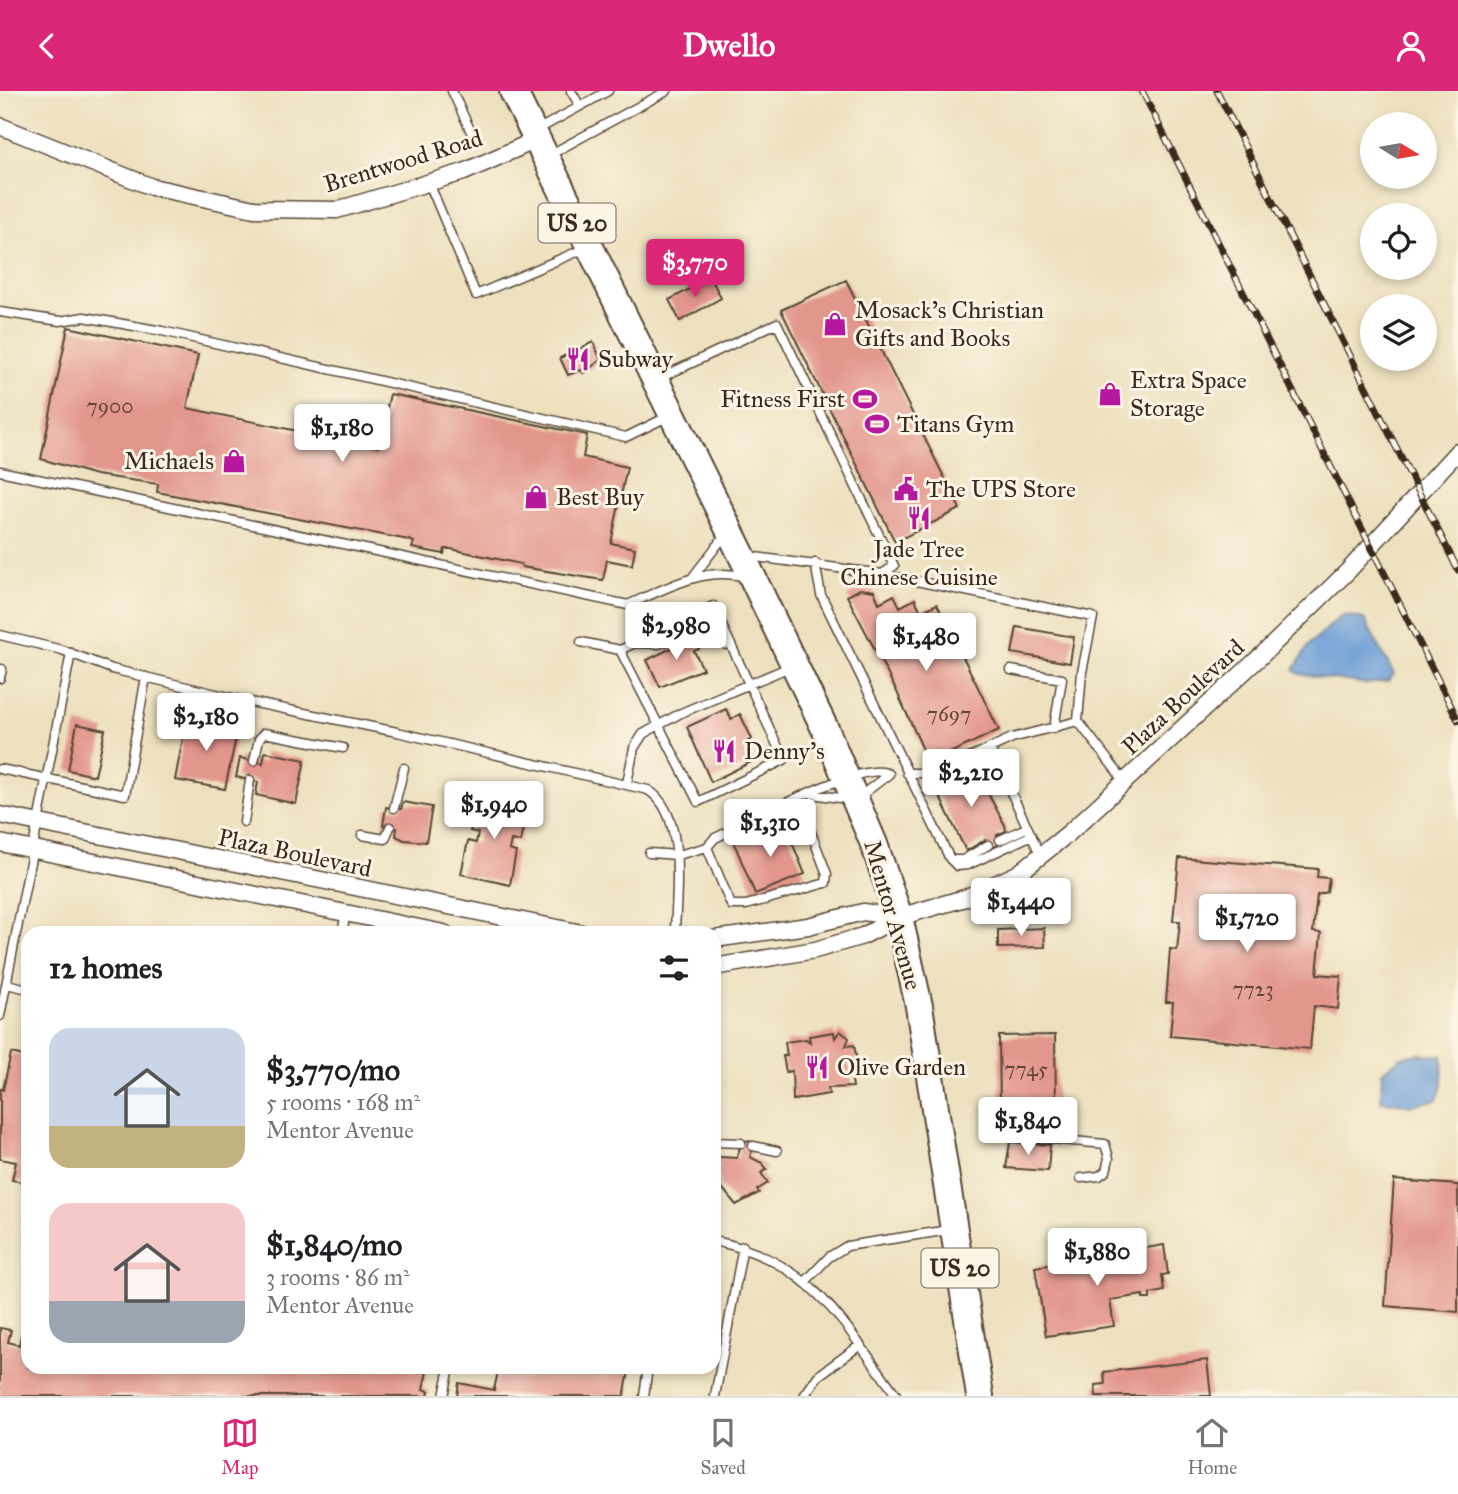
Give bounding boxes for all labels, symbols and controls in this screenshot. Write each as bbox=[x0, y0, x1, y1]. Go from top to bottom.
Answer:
text: Dwello bbox=[683, 26, 775, 65]
icon: back bbox=[28, 27, 66, 65]
icon: person bbox=[1392, 27, 1430, 65]
north arrow bbox=[1360, 112, 1437, 189]
map controls bbox=[1360, 112, 1437, 371]
street label: Brentwood Road bbox=[320, 123, 486, 199]
button: locate bbox=[1360, 203, 1437, 280]
road number: US 20 bbox=[538, 204, 616, 243]
pin: $3,770 bbox=[638, 239, 752, 299]
text: $3,770 bbox=[662, 248, 728, 276]
button: layers bbox=[1360, 294, 1437, 371]
place label: Mosack's Christian Gifts and Books bbox=[855, 295, 1044, 353]
shop icon: Mosack's Christian Gifts and Books bbox=[821, 310, 849, 338]
place label: Subway bbox=[598, 344, 674, 374]
restaurant icon: Subway bbox=[564, 345, 592, 373]
place label: Extra Space Storage bbox=[1130, 365, 1247, 423]
shop icon: Extra Space Storage bbox=[1096, 380, 1124, 408]
place label: Fitness First bbox=[720, 384, 845, 414]
sports icon: Fitness First bbox=[851, 385, 879, 413]
house number: 7900 bbox=[87, 393, 133, 419]
pin: $1,180 bbox=[285, 405, 399, 464]
place label: Titans Gym bbox=[897, 409, 1014, 439]
sports icon: Titans Gym bbox=[863, 410, 891, 438]
text: $1,180 bbox=[310, 413, 374, 441]
place label: Michaels bbox=[124, 446, 214, 476]
shop icon: Michaels bbox=[220, 447, 248, 475]
place label: The UPS Store bbox=[926, 474, 1076, 504]
public building icon: The UPS Store bbox=[892, 475, 920, 503]
place label: Best Buy bbox=[556, 482, 645, 512]
shop icon: Best Buy bbox=[522, 483, 550, 511]
restaurant icon: Jade Tree Chinese Cuisine bbox=[905, 504, 933, 532]
place label: Jade Tree Chinese Cuisine bbox=[840, 534, 998, 592]
pin: $2,980 bbox=[619, 603, 733, 662]
text: $2,980 bbox=[641, 611, 711, 639]
pin: $1,480 bbox=[869, 613, 983, 673]
text: $1,480 bbox=[892, 622, 960, 650]
street label: Plaza Boulevard bbox=[1116, 633, 1250, 761]
pin: $2,180 bbox=[149, 693, 263, 753]
house number: 7697 bbox=[927, 701, 971, 727]
text: $2,180 bbox=[173, 702, 239, 730]
place label: Denny's bbox=[744, 736, 825, 766]
restaurant icon: Denny's bbox=[710, 737, 738, 765]
pin: $2,210 bbox=[914, 749, 1028, 809]
text: $2,210 bbox=[938, 758, 1004, 786]
pin: $1,940 bbox=[437, 781, 551, 841]
text: $1,940 bbox=[460, 790, 528, 818]
pin: $1,310 bbox=[713, 799, 827, 859]
text: $1,310 bbox=[740, 808, 800, 836]
street label: Plaza Boulevard bbox=[215, 822, 375, 884]
street label: Mentor Avenue bbox=[857, 837, 929, 993]
pin: $1,440 bbox=[964, 879, 1078, 938]
text: $1,440 bbox=[987, 887, 1055, 915]
pin: $1,720 bbox=[1190, 895, 1304, 954]
text: $1,720 bbox=[1215, 903, 1279, 931]
icon: filters bbox=[655, 949, 693, 987]
text: 12 homes bbox=[49, 950, 162, 986]
house number: 7723 bbox=[1232, 976, 1274, 1002]
text: $3,770/mo bbox=[266, 1052, 400, 1088]
place label: Olive Garden bbox=[837, 1052, 966, 1082]
restaurant icon: Olive Garden bbox=[803, 1053, 831, 1081]
icon: home bbox=[105, 1056, 189, 1140]
house number: 7745 bbox=[1004, 1056, 1048, 1082]
text: 5 rooms · 168 m² bbox=[266, 1088, 420, 1116]
pin: $1,840 bbox=[971, 1097, 1085, 1157]
text: $1,840 bbox=[994, 1106, 1062, 1134]
text: Mentor Avenue bbox=[266, 1116, 414, 1144]
text: $1,840/mo bbox=[266, 1227, 402, 1263]
pin: $1,880 bbox=[1040, 1229, 1154, 1288]
icon: home bbox=[105, 1231, 189, 1315]
text: $1,880 bbox=[1064, 1237, 1130, 1265]
road number: US 20 bbox=[922, 1249, 998, 1287]
text: 3 rooms · 86 m² bbox=[266, 1263, 410, 1291]
text: Mentor Avenue bbox=[266, 1291, 414, 1319]
tab: Map bbox=[221, 1414, 259, 1479]
tab: Saved bbox=[701, 1414, 746, 1479]
tab: Home bbox=[1187, 1414, 1237, 1479]

